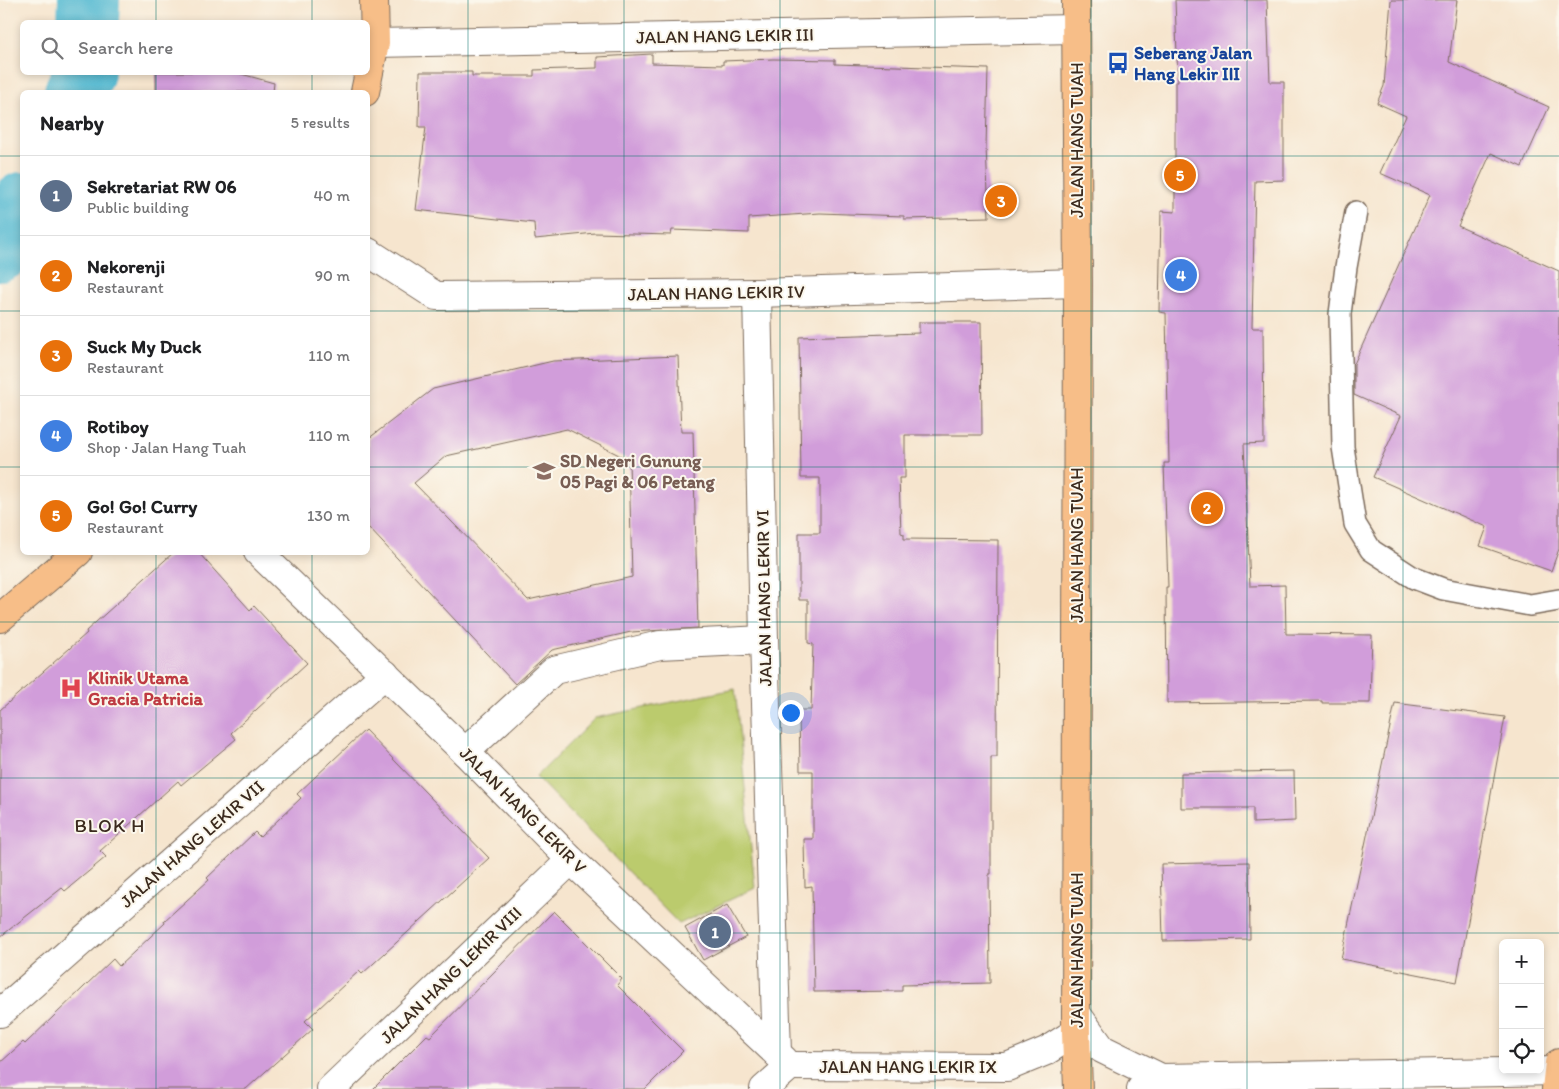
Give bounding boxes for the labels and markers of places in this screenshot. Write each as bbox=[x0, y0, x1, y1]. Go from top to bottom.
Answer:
place label: Seberang Jalan Hang Lekir III bbox=[1134, 42, 1253, 85]
bus stop icon: Seberang Jalan Hang Lekir III bbox=[1105, 50, 1131, 76]
pin: 5 bbox=[1164, 156, 1196, 194]
pin: 3 bbox=[985, 182, 1017, 220]
pin: 4 bbox=[1165, 256, 1197, 294]
place label: SD Negeri Gunung 05 Pagi & 06 Petang bbox=[560, 450, 715, 493]
school or university icon: SD Negeri Gunung 05 Pagi & 06 Petang bbox=[531, 458, 557, 484]
pin: 2 bbox=[1191, 489, 1223, 527]
place label: Klinik Utama Gracia Patricia bbox=[88, 667, 203, 710]
hospital icon: Klinik Utama Gracia Patricia bbox=[58, 675, 84, 701]
pin: 1 bbox=[699, 913, 731, 951]

